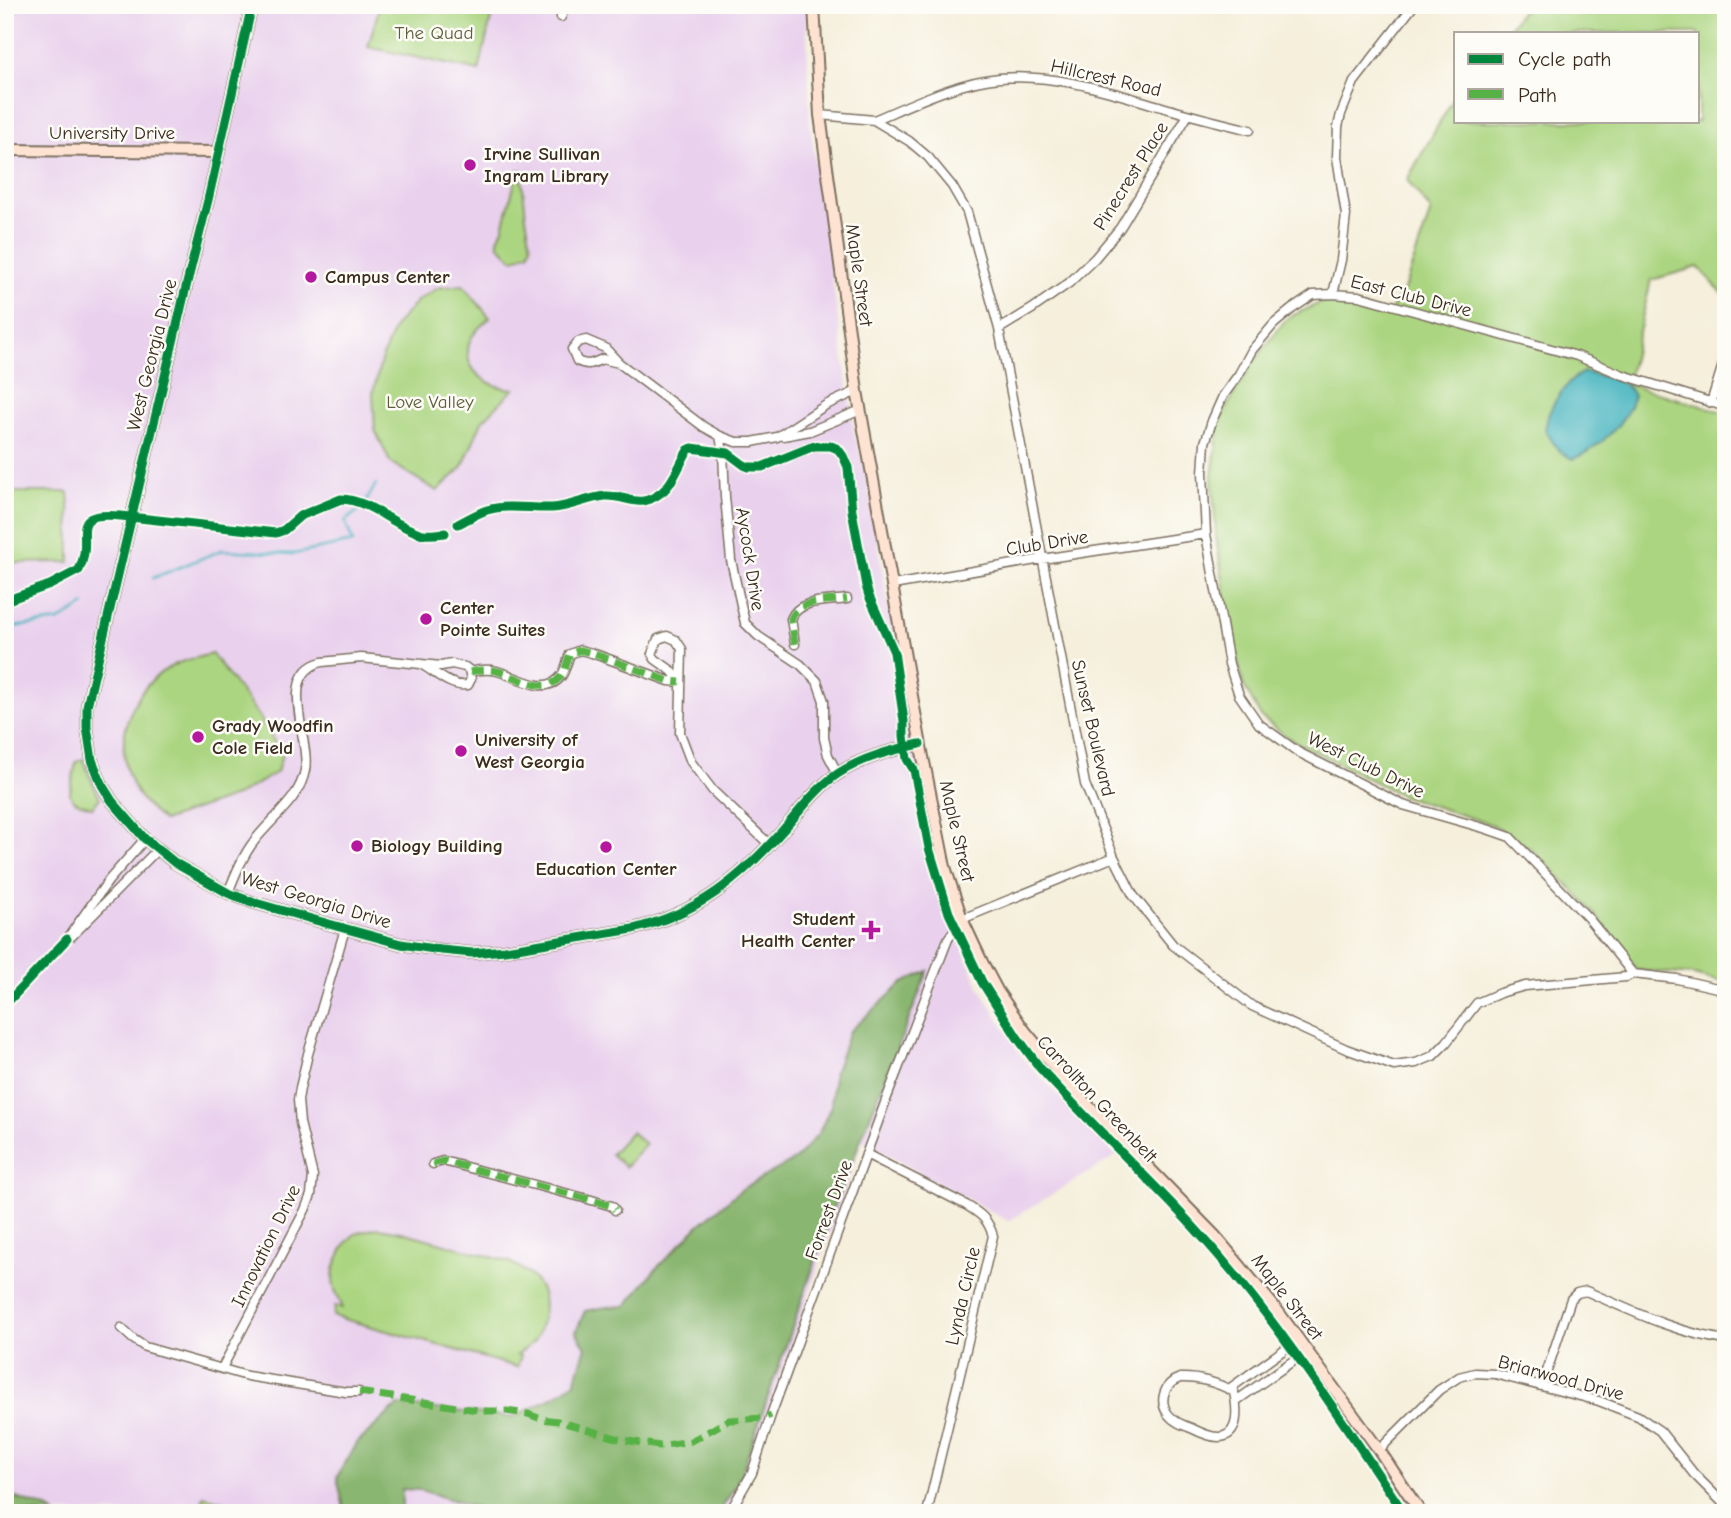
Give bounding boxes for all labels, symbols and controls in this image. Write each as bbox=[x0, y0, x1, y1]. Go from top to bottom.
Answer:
park label: The Quad bbox=[394, 22, 474, 44]
legend bbox=[1454, 32, 1700, 122]
text: Cycle path bbox=[1518, 47, 1611, 71]
street label: Hillcrest Road bbox=[1049, 55, 1163, 101]
text: Path bbox=[1518, 83, 1557, 107]
street label: Pinecrest Place bbox=[1089, 118, 1173, 234]
street label: University Drive bbox=[49, 122, 175, 144]
place label: Irvine Sullivan Ingram Library bbox=[484, 143, 609, 187]
marker: Irvine Sullivan Ingram Library bbox=[462, 157, 478, 173]
street label: Maple Street bbox=[841, 222, 877, 328]
place label: Campus Center bbox=[325, 266, 450, 288]
marker: Campus Center bbox=[303, 269, 319, 285]
street label: East Club Drive bbox=[1348, 270, 1474, 322]
street label: West Georgia Drive bbox=[122, 277, 182, 433]
park label: Love Valley bbox=[386, 391, 474, 413]
street label: Aycock Drive bbox=[731, 506, 769, 612]
street label: Club Drive bbox=[1004, 526, 1090, 560]
place label: Center Pointe Suites bbox=[440, 597, 545, 641]
marker: Center Pointe Suites bbox=[418, 611, 434, 627]
street label: Sunset Boulevard bbox=[1067, 658, 1119, 798]
place label: Grady Woodfin Cole Field bbox=[212, 715, 333, 759]
street label: West Club Drive bbox=[1304, 727, 1428, 803]
marker: Grady Woodfin Cole Field bbox=[190, 729, 206, 745]
place label: University of West Georgia bbox=[475, 729, 585, 773]
marker: University of West Georgia bbox=[453, 743, 469, 759]
street label: Maple Street bbox=[935, 778, 979, 884]
place label: Biology Building bbox=[371, 835, 503, 857]
marker: Biology Building bbox=[349, 838, 365, 854]
marker: Education Center bbox=[598, 839, 614, 855]
place label: Education Center bbox=[535, 858, 677, 880]
street label: West Georgia Drive bbox=[238, 867, 394, 933]
place label: Student Health Center bbox=[741, 908, 856, 952]
marker: Student Health Center bbox=[861, 920, 881, 940]
street label: Carrollton Greenbelt bbox=[1032, 1031, 1162, 1168]
street label: Forrest Drive bbox=[801, 1157, 857, 1263]
street label: Innovation Drive bbox=[227, 1181, 305, 1311]
street label: Lynda Circle bbox=[941, 1245, 985, 1347]
street label: Maple Street bbox=[1246, 1249, 1328, 1345]
street label: Briarwood Drive bbox=[1496, 1351, 1626, 1405]

